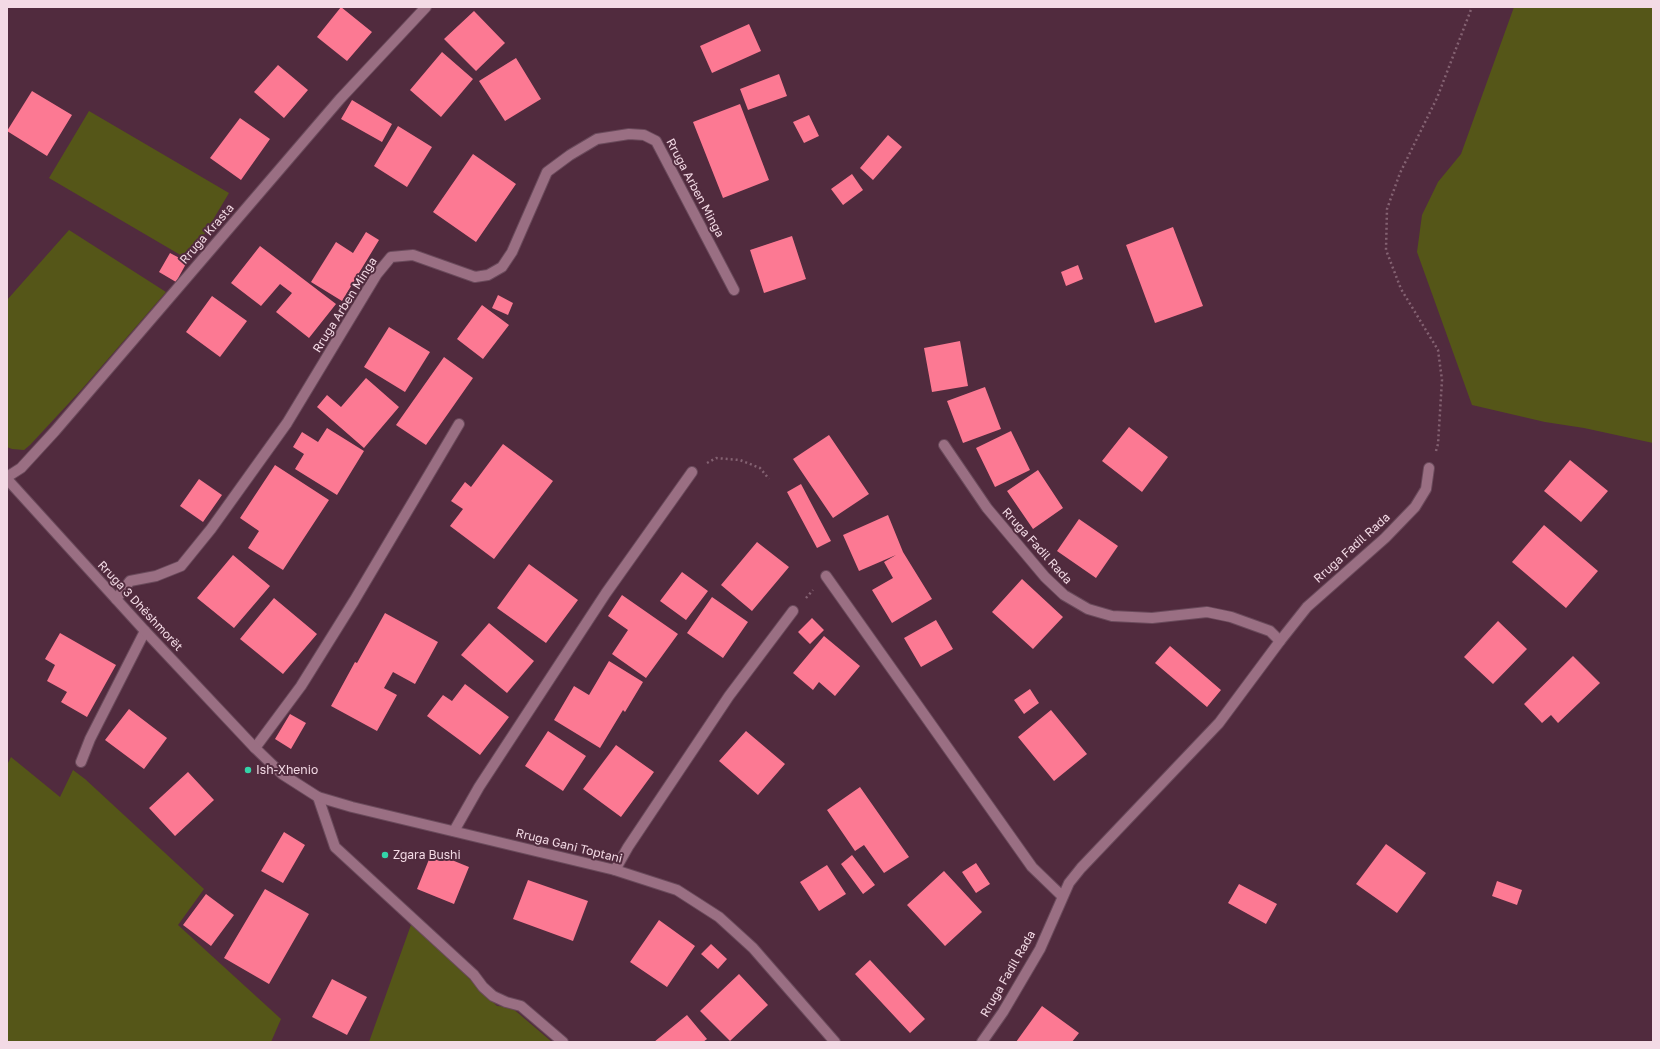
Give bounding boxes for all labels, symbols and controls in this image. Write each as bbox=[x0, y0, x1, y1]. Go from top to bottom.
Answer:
street label: Rruga Arben Minga bbox=[663, 136, 727, 240]
street label: Rruga Krasta bbox=[177, 201, 237, 267]
street label: Rruga Arben Minga bbox=[310, 255, 380, 355]
street label: Rruga Fadil Rada bbox=[999, 505, 1075, 587]
street label: Rruga Fadil Rada bbox=[1311, 510, 1393, 586]
street label: Rruga 3 Dhëshmorët bbox=[95, 558, 185, 654]
place label: Ish-Xhenio bbox=[256, 763, 318, 777]
marker: Ish-Xhenio bbox=[243, 765, 253, 775]
street label: Rruga Gani Toptani bbox=[514, 826, 624, 866]
place label: Zgara Bushi bbox=[393, 848, 461, 862]
marker: Zgara Bushi bbox=[380, 850, 390, 860]
street label: Rruga Fadil Rada bbox=[977, 928, 1039, 1020]

